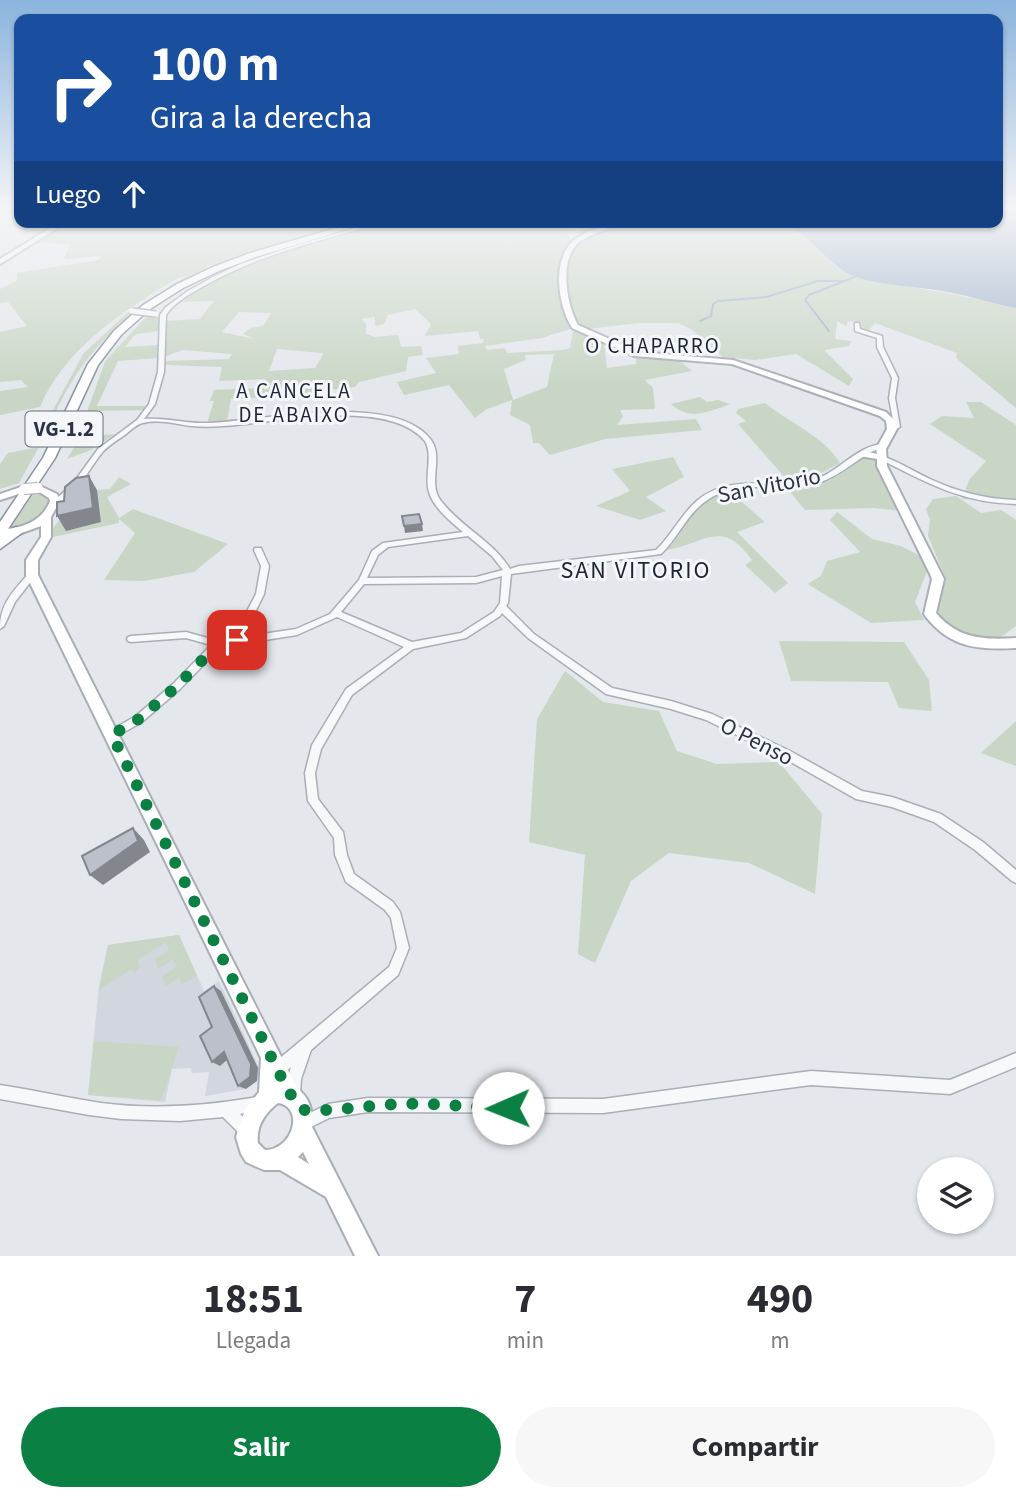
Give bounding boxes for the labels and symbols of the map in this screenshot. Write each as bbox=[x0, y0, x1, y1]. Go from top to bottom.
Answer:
district label: O CHAPARRO bbox=[585, 331, 721, 361]
district label: A CANCELA DE ABAIXO bbox=[236, 376, 352, 430]
road number: VG-1.2 bbox=[25, 412, 102, 446]
street label: San Vitorio bbox=[715, 459, 824, 512]
district label: SAN VITORIO bbox=[561, 553, 711, 588]
pin bbox=[207, 610, 267, 670]
street label: O Penso bbox=[714, 709, 799, 774]
position arrow bbox=[471, 1071, 545, 1145]

